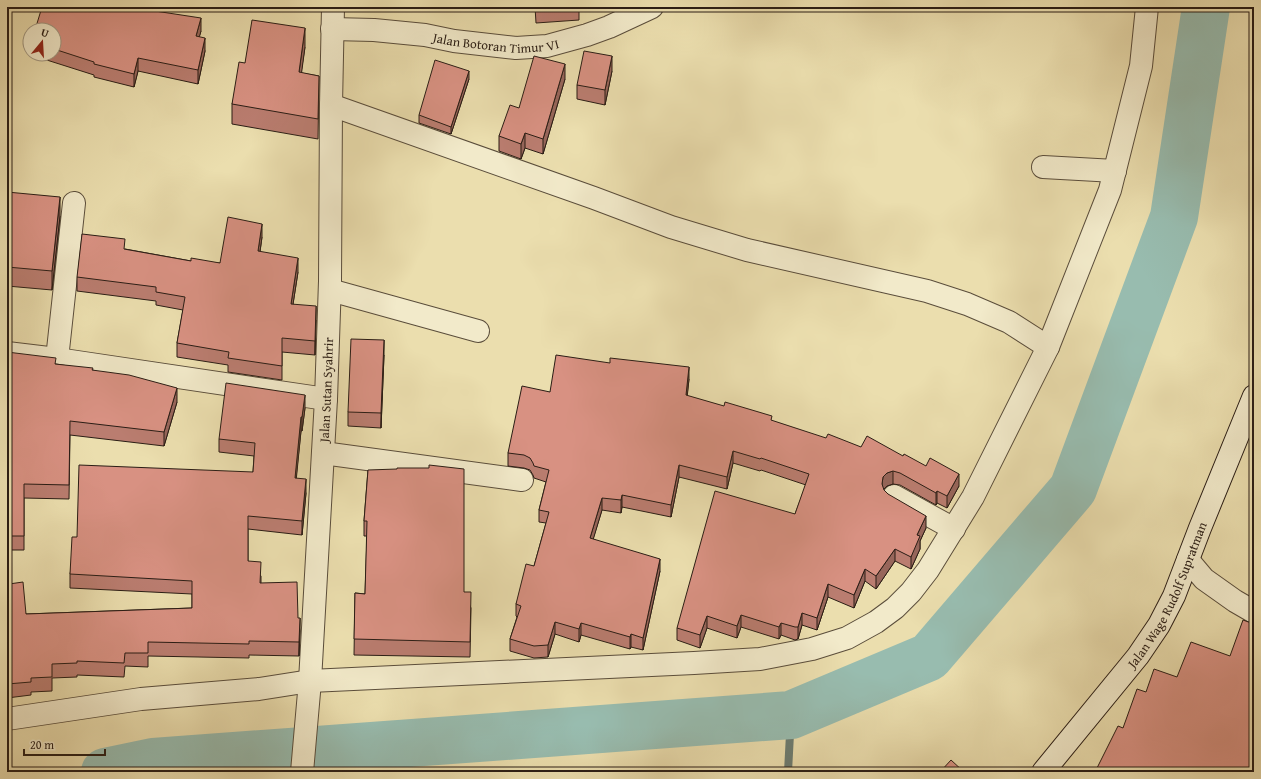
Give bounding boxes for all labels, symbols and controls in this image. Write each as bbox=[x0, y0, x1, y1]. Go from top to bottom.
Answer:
north arrow bbox=[22, 22, 62, 62]
text: U bbox=[39, 24, 52, 41]
street label: Jalan Botoran Timur VI bbox=[429, 28, 561, 58]
street label: Jalan Sutan Syahrir bbox=[314, 336, 338, 445]
street label: Jalan Wage Rudolf Supratman bbox=[1122, 518, 1212, 674]
scale bar bbox=[24, 731, 105, 757]
text: 20 m bbox=[30, 736, 54, 753]

